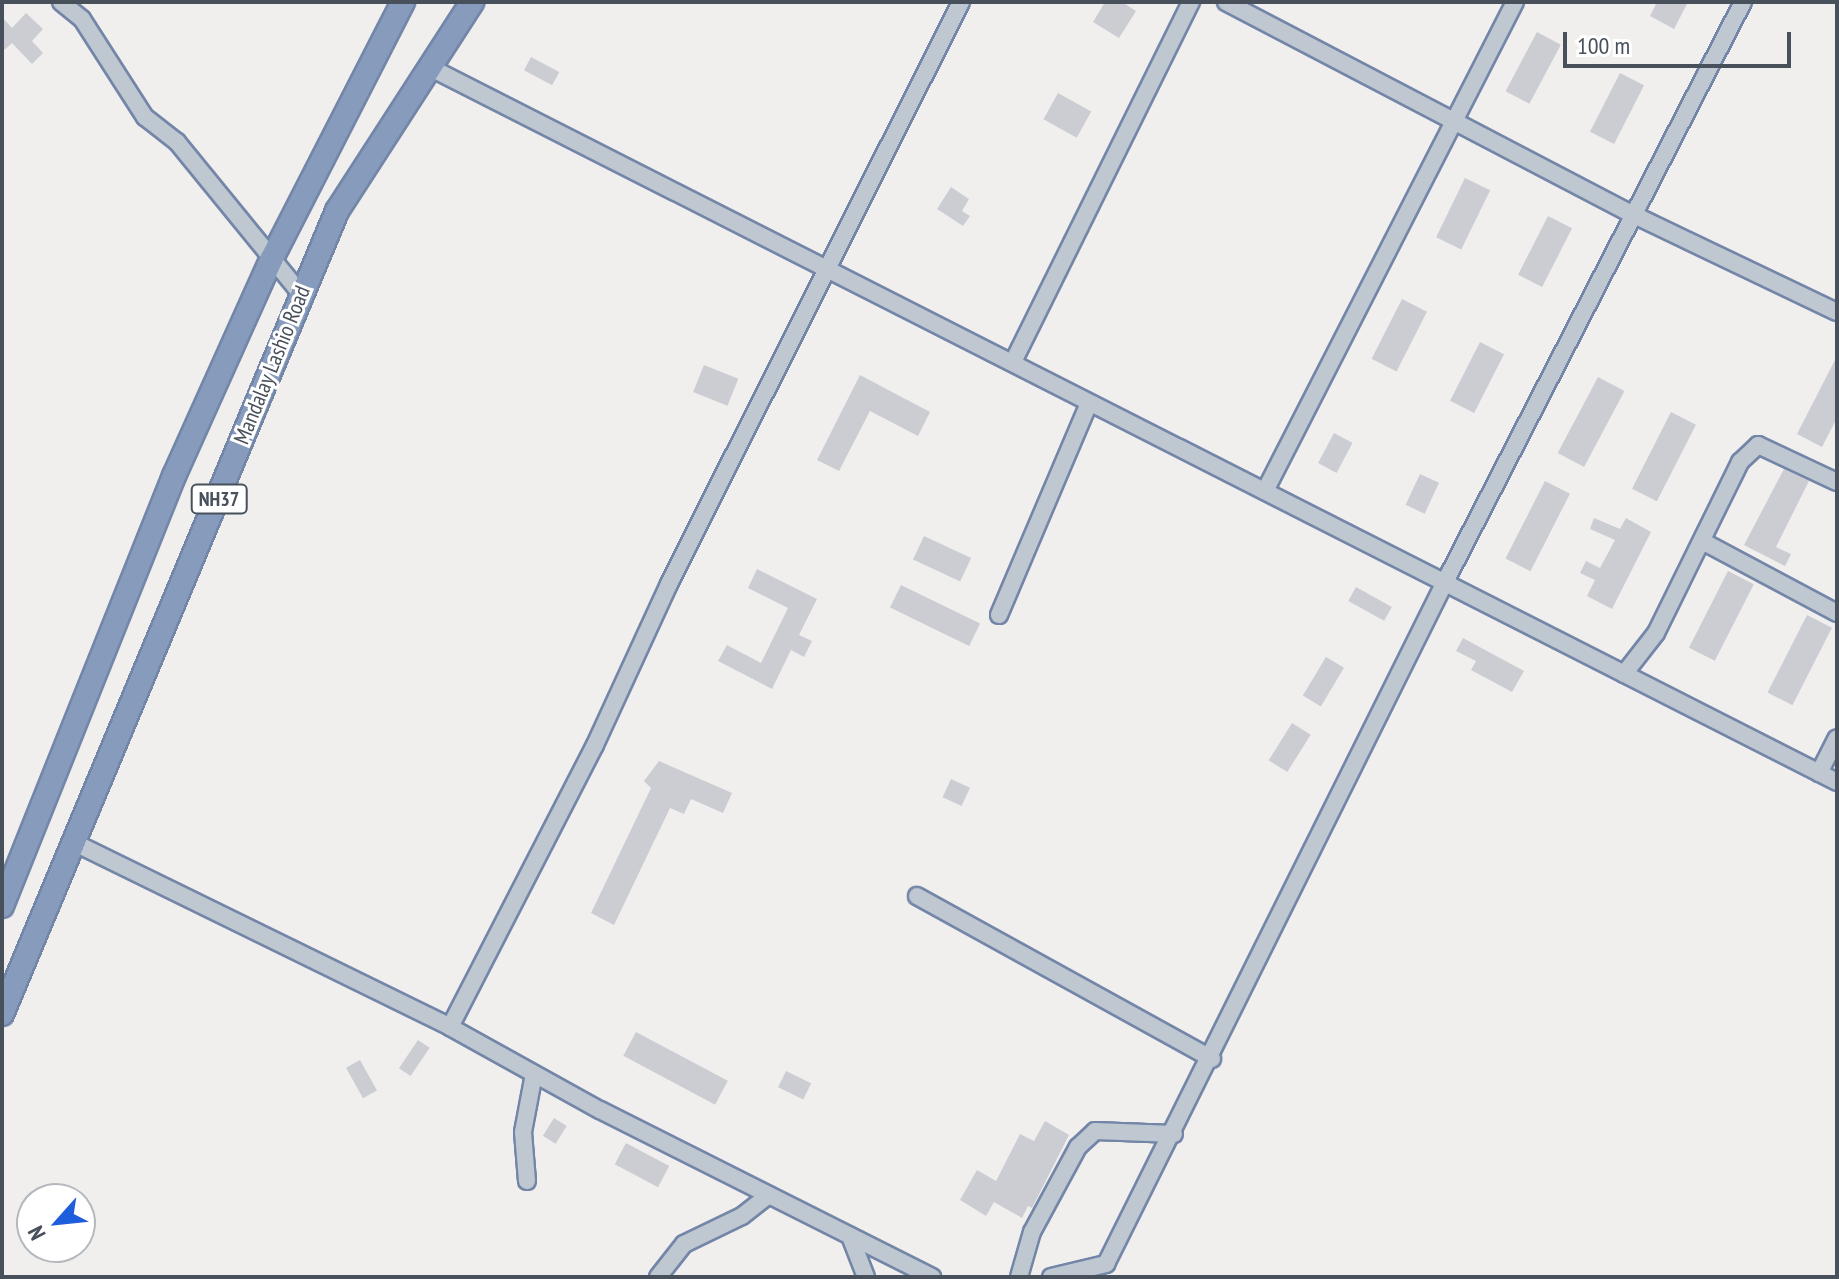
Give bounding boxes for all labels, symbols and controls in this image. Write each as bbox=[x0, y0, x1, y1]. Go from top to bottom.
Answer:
scale bar bbox=[1567, 16, 1795, 66]
text: 100 m bbox=[1577, 30, 1630, 61]
street label: Mandalay Lashio Road bbox=[228, 282, 316, 448]
road number: NH37 bbox=[189, 483, 249, 515]
north arrow bbox=[16, 1183, 96, 1263]
text: N bbox=[21, 1221, 52, 1245]

